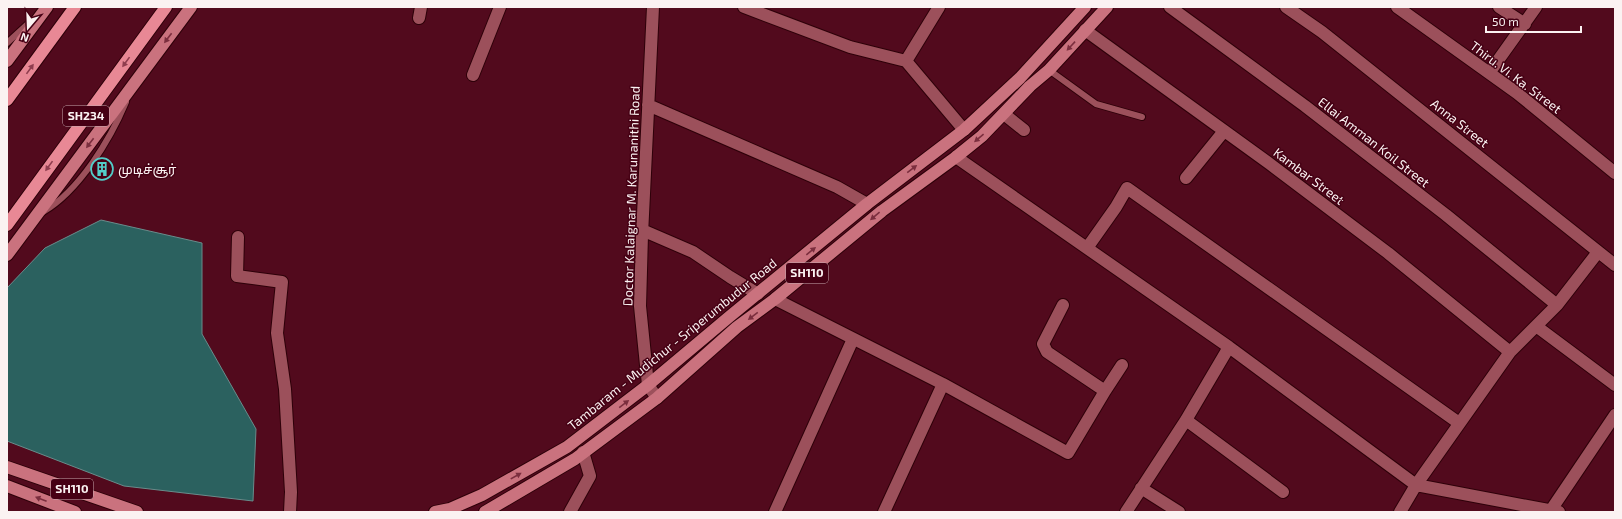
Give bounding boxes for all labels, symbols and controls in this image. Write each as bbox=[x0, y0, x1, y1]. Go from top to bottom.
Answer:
north arrow bbox=[8, 8, 48, 48]
scale bar bbox=[1486, 8, 1581, 34]
text: 50 m bbox=[1492, 14, 1519, 28]
text: N bbox=[19, 30, 30, 45]
one-way arrow bbox=[164, 33, 172, 44]
street label: Thiru. Vi. Ka. Street bbox=[1467, 37, 1565, 117]
one-way arrow bbox=[1066, 41, 1075, 51]
one-way arrow bbox=[122, 56, 130, 67]
one-way arrow bbox=[26, 63, 34, 74]
street label: Doctor Kalaignar M. Karunanithi Road bbox=[619, 86, 643, 306]
street label: Ellai Amman Koil Street bbox=[1315, 93, 1433, 191]
street label: Anna Street bbox=[1428, 95, 1492, 151]
road number: SH234 bbox=[63, 106, 109, 126]
one-way arrow bbox=[974, 133, 984, 142]
one-way arrow bbox=[86, 137, 95, 148]
street label: Kambar Street bbox=[1270, 144, 1348, 208]
building icon: முடிச்சூர் bbox=[89, 156, 115, 182]
one-way arrow bbox=[45, 161, 53, 172]
place label: முடிச்சூர் bbox=[118, 161, 177, 178]
one-way arrow bbox=[907, 165, 918, 174]
one-way arrow bbox=[870, 212, 881, 221]
one-way arrow bbox=[806, 246, 816, 255]
street label: Tambaram - Mudichur - Sriperumbudur Road bbox=[564, 255, 780, 433]
road number: SH110 bbox=[786, 263, 828, 283]
one-way arrow bbox=[747, 311, 758, 320]
one-way arrow bbox=[618, 400, 629, 408]
one-way arrow bbox=[510, 472, 522, 479]
road number: SH110 bbox=[51, 479, 93, 499]
one-way arrow bbox=[34, 496, 46, 502]

